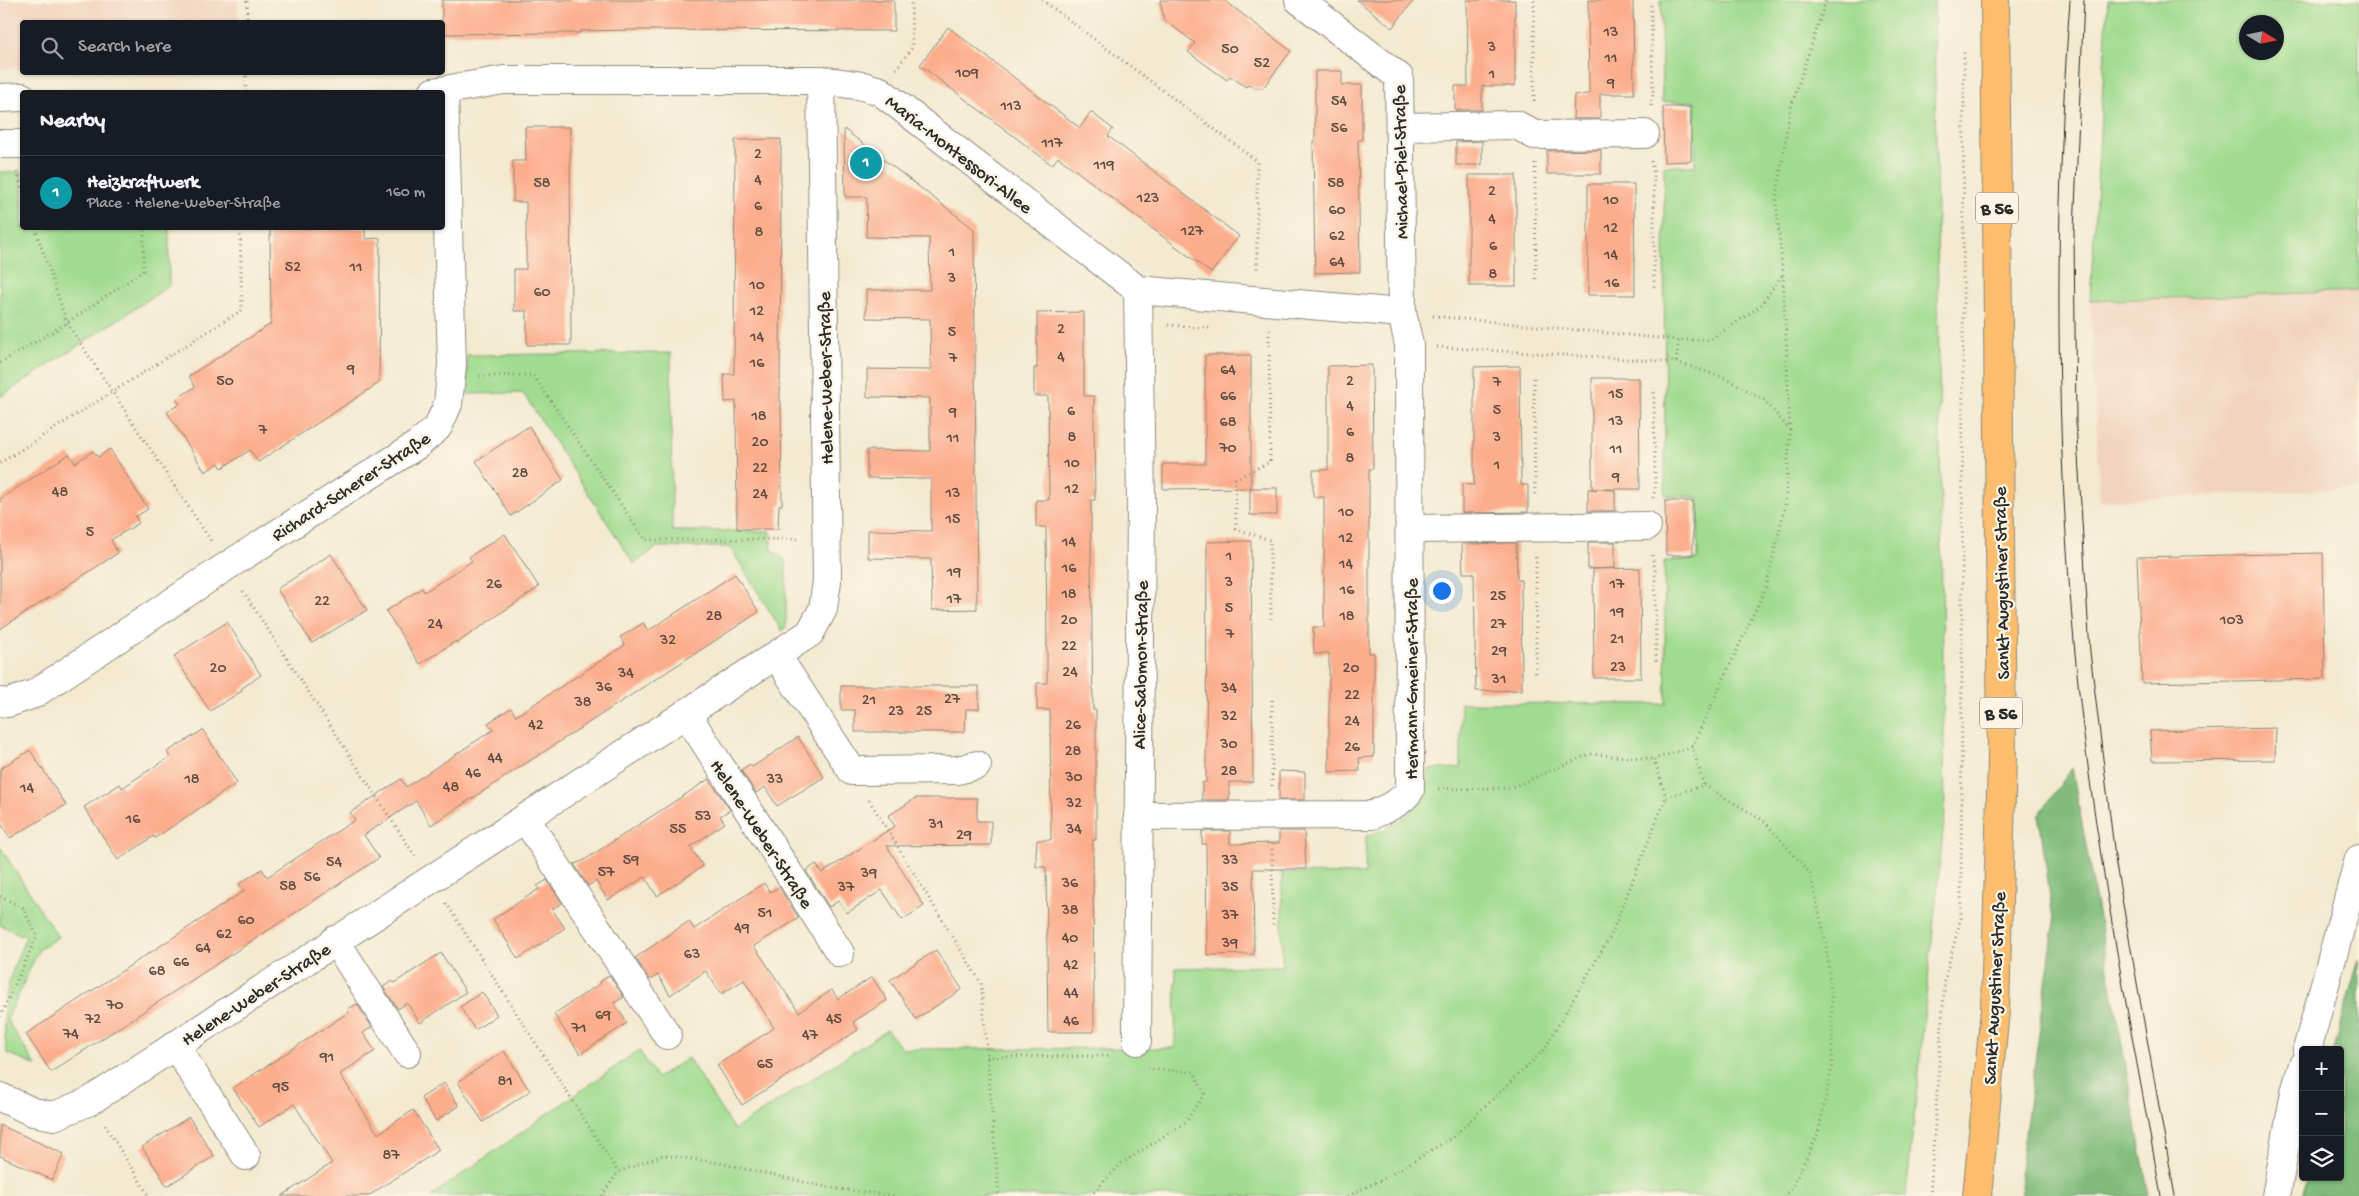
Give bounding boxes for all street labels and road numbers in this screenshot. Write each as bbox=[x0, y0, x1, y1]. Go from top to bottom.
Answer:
street label: Michael-Piel-Straße bbox=[1390, 84, 1415, 239]
street label: Maria-Montessori-Allee bbox=[880, 91, 1036, 221]
road number: B 56 bbox=[1976, 192, 2018, 224]
street label: Helene-Weber-Straße bbox=[814, 291, 841, 465]
street label: Richard-Scherer-Straße bbox=[268, 428, 436, 548]
street label: Sankt Augustiner Straße bbox=[1990, 486, 2017, 680]
street label: Hermann-Gmeiner-Straße bbox=[1402, 578, 1425, 780]
street label: Alice-Salomon-Straße bbox=[1130, 580, 1155, 750]
road number: B 56 bbox=[1980, 698, 2022, 728]
street label: Helene-Weber-Straße bbox=[703, 756, 817, 914]
street label: Sankt Augustiner Straße bbox=[1980, 891, 2013, 1085]
street label: Helene-Weber-Straße bbox=[178, 939, 336, 1053]

